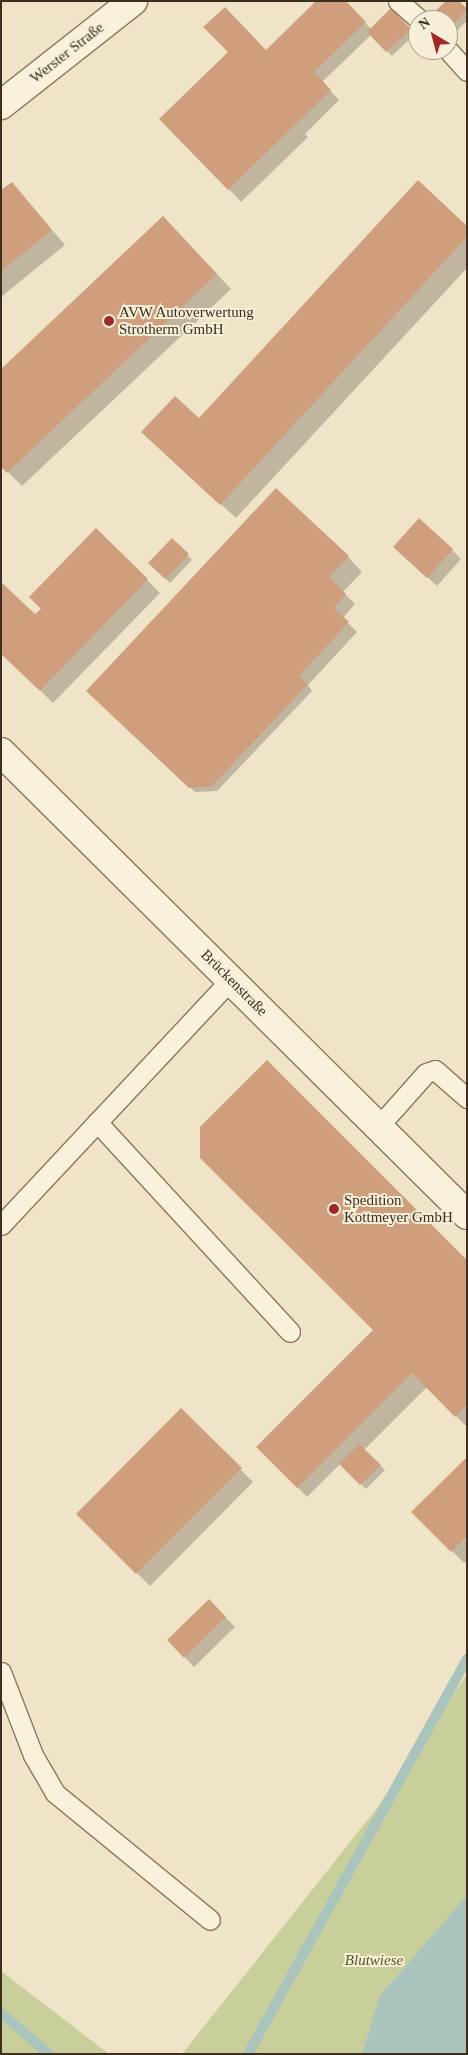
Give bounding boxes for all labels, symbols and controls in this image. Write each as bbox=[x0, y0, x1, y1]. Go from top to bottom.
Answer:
north arrow bbox=[408, 10, 458, 60]
text: N bbox=[416, 14, 433, 32]
street label: Werster Straße bbox=[27, 19, 107, 87]
place label: AVW Autoverwertung Strotherm GmbH bbox=[119, 303, 255, 338]
marker: AVW Autoverwertung Strotherm GmbH bbox=[103, 315, 115, 327]
street label: Brückenstraße bbox=[197, 946, 271, 1020]
place label: Spedition Kottmeyer GmbH bbox=[344, 1191, 453, 1226]
marker: Spedition Kottmeyer GmbH bbox=[328, 1203, 340, 1215]
park label: Blutwiese bbox=[345, 1952, 403, 1970]

